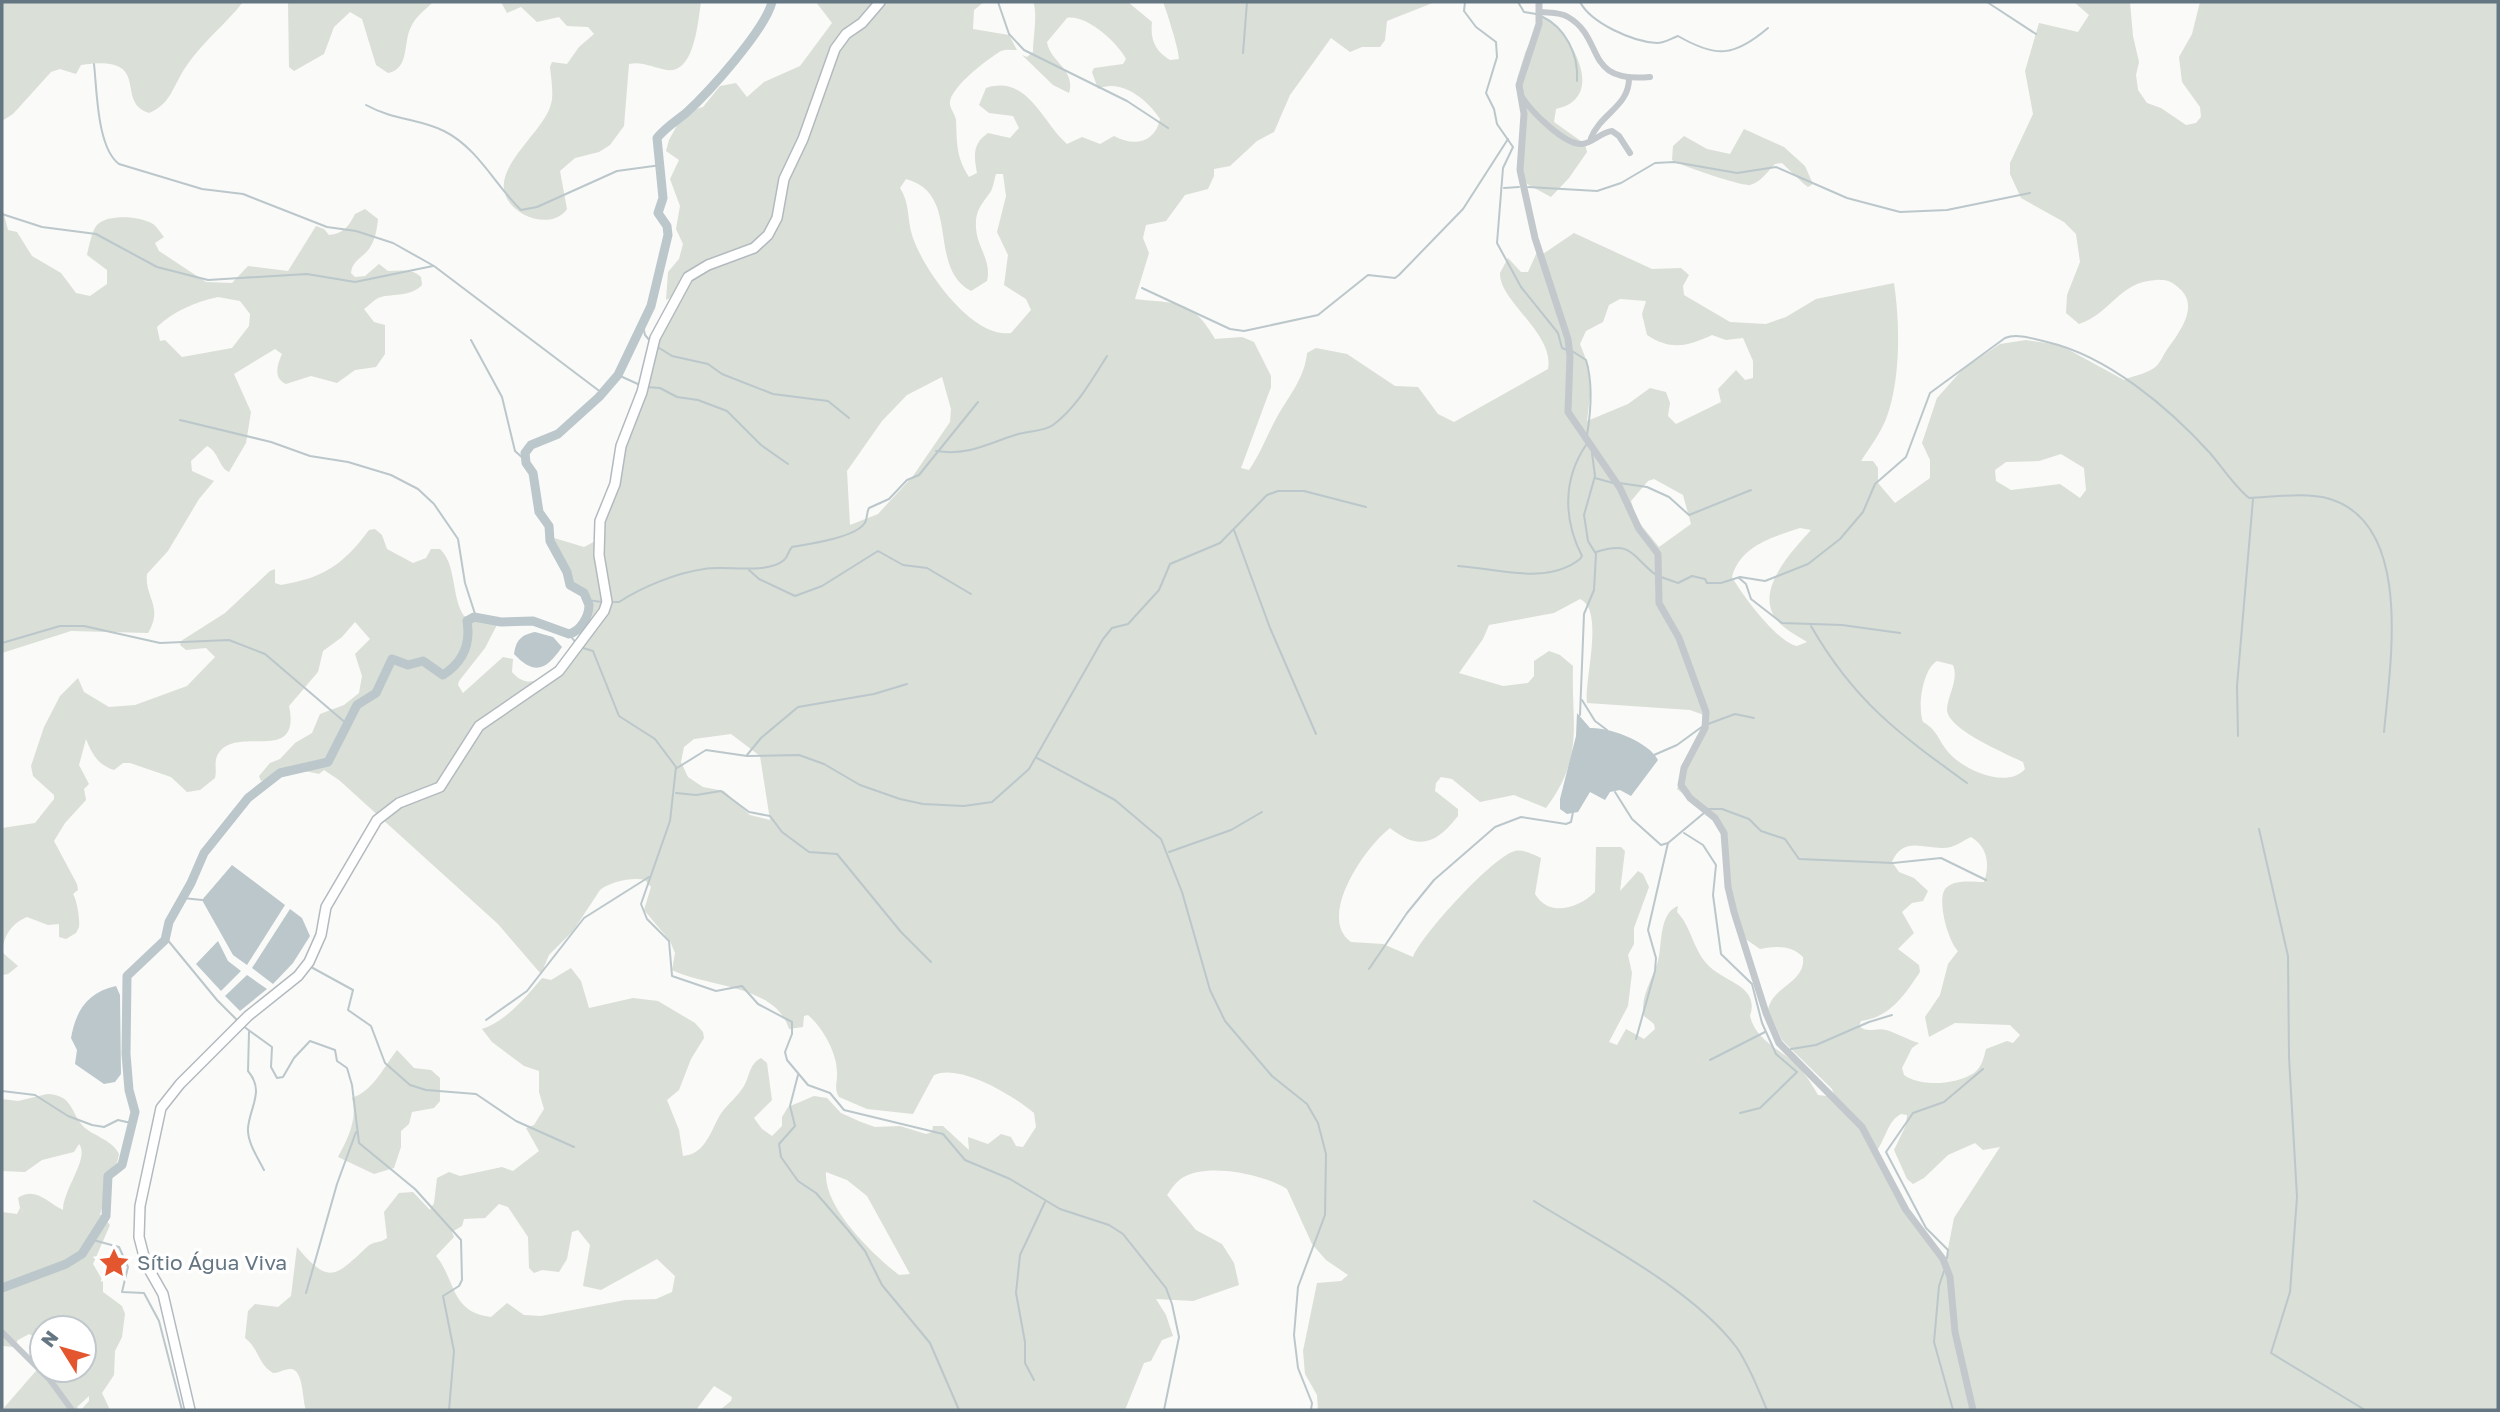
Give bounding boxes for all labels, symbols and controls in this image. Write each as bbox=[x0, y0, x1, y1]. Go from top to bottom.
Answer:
place icon: Sítio Água Viva bbox=[97, 1246, 131, 1280]
place label: Sítio Água Viva bbox=[137, 1249, 287, 1275]
north arrow bbox=[28, 1314, 98, 1384]
text: N bbox=[35, 1326, 63, 1351]

